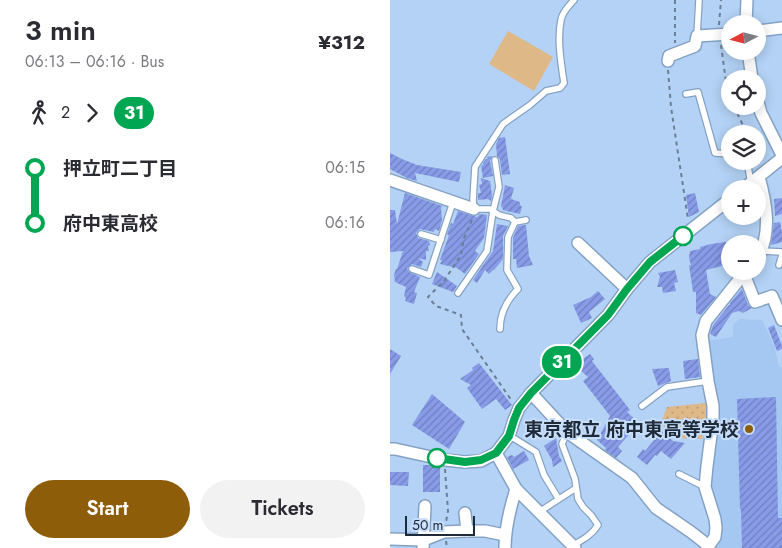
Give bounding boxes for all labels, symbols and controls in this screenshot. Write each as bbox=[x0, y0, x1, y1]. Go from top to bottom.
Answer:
text: 3 min bbox=[25, 10, 96, 51]
north arrow bbox=[721, 15, 766, 60]
map controls bbox=[721, 15, 766, 280]
text: ¥312 bbox=[318, 29, 365, 56]
text: 06:13 – 06:16 · Bus bbox=[25, 50, 164, 73]
button: locate bbox=[721, 70, 766, 115]
icon: walk bbox=[25, 99, 53, 127]
icon: forward bbox=[78, 99, 106, 127]
text: 31 bbox=[124, 100, 144, 126]
text: 2 bbox=[61, 101, 70, 124]
button: layers bbox=[721, 125, 766, 170]
text: 押立町二丁目 bbox=[63, 155, 177, 182]
text: 06:15 bbox=[325, 156, 365, 179]
button: + bbox=[721, 180, 766, 225]
text: 府中東高校 bbox=[63, 210, 158, 237]
text: 06:16 bbox=[325, 211, 365, 234]
unlabelled marker bbox=[673, 226, 693, 246]
button: − bbox=[721, 235, 766, 280]
line badge: 31 bbox=[540, 346, 584, 378]
text: 31 bbox=[552, 349, 572, 375]
place label: 東京都立 府中東高等学校 bbox=[524, 416, 739, 443]
marker: 東京都立 府中東高等学校 bbox=[743, 423, 755, 435]
unlabelled marker bbox=[427, 448, 447, 468]
button: Start bbox=[25, 480, 190, 538]
button: Tickets bbox=[200, 480, 365, 538]
scale bar bbox=[405, 513, 475, 536]
text: 50 m bbox=[412, 515, 443, 535]

